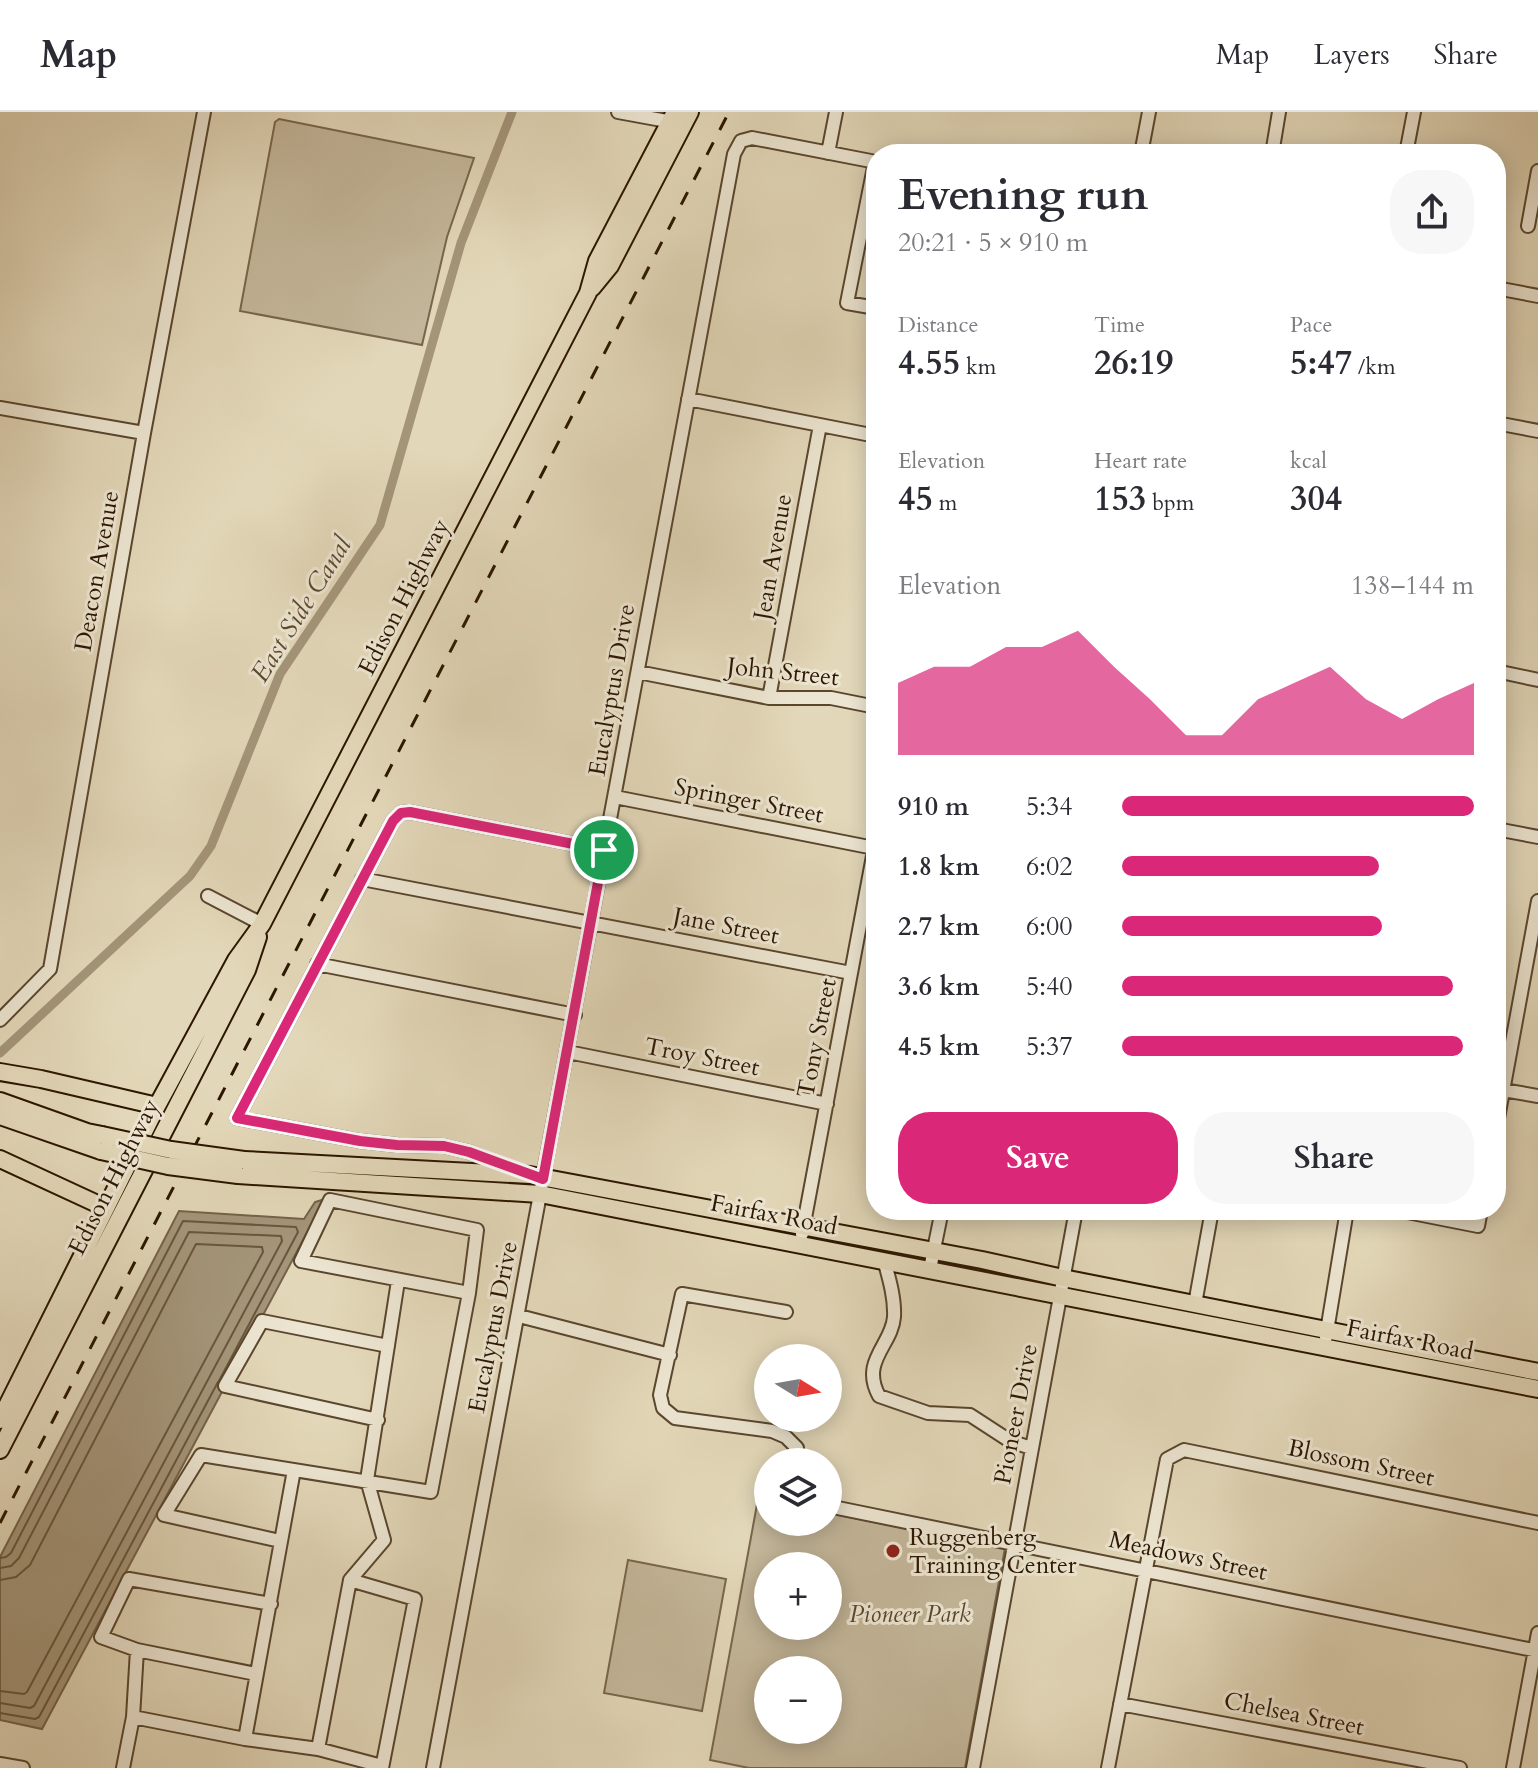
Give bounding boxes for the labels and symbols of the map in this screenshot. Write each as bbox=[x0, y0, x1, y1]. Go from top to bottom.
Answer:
street label: Deacon Avenue bbox=[67, 488, 127, 654]
street label: Jean Avenue bbox=[745, 491, 800, 626]
street label: Edison Highway bbox=[350, 513, 458, 681]
water label: East Side Canal bbox=[242, 529, 360, 688]
street label: Eucalyptus Drive bbox=[581, 601, 643, 779]
street label: John Street bbox=[723, 649, 841, 694]
street label: Springer Street bbox=[672, 770, 827, 832]
pin bbox=[570, 816, 638, 884]
street label: Jane Street bbox=[667, 899, 782, 953]
street label: Tony Street bbox=[789, 975, 845, 1101]
street label: Troy Street bbox=[642, 1030, 763, 1084]
street label: Edison Highway bbox=[60, 1093, 168, 1261]
street label: Fairfax Road bbox=[708, 1187, 840, 1243]
street label: Eucalyptus Drive bbox=[460, 1238, 526, 1416]
street label: Fairfax Road bbox=[1344, 1312, 1476, 1368]
street label: Pioneer Drive bbox=[986, 1341, 1046, 1487]
north arrow bbox=[754, 1344, 842, 1432]
street label: Blossom Street bbox=[1285, 1431, 1438, 1495]
place label: Ruggenberg Training Center bbox=[909, 1521, 1077, 1582]
street label: Meadows Street bbox=[1106, 1523, 1271, 1589]
marker: Ruggenberg Training Center bbox=[884, 1542, 902, 1560]
park label: Pioneer Park bbox=[849, 1598, 971, 1631]
street label: Chelsea Street bbox=[1221, 1684, 1367, 1744]

